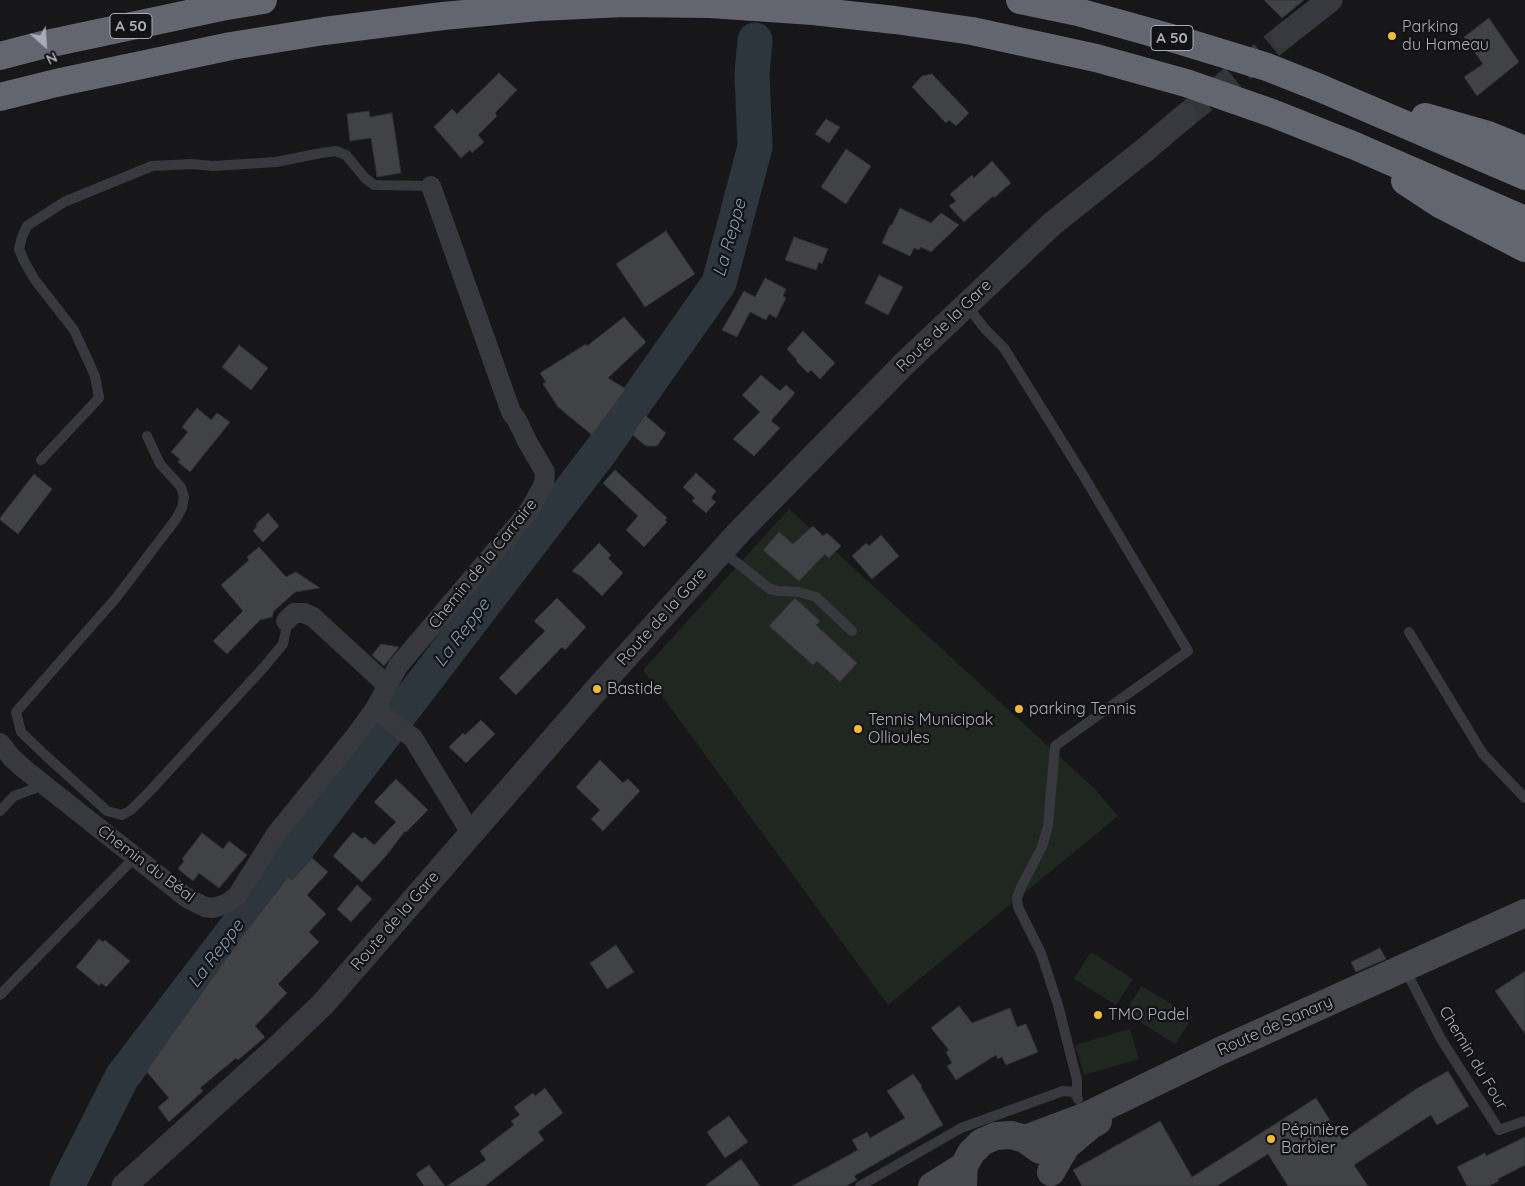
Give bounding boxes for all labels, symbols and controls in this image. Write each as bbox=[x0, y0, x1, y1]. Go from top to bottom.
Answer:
road number: A 50 bbox=[110, 14, 152, 38]
place label: Parking du Hameau bbox=[1402, 17, 1489, 55]
north arrow bbox=[20, 20, 70, 70]
road number: A 50 bbox=[1151, 26, 1193, 50]
marker: Parking du Hameau bbox=[1386, 30, 1398, 42]
text: N bbox=[43, 48, 60, 69]
water label: La Reppe bbox=[709, 197, 751, 279]
street label: Route de la Gare bbox=[892, 276, 996, 376]
street label: Chemin de la Carraire bbox=[425, 495, 541, 633]
street label: Route de la Gare bbox=[613, 564, 711, 670]
water label: La Reppe bbox=[429, 595, 495, 671]
place label: Bastide bbox=[607, 679, 662, 699]
marker: Bastide bbox=[591, 683, 603, 695]
place label: parking Tennis bbox=[1029, 699, 1136, 719]
marker: parking Tennis bbox=[1013, 703, 1025, 715]
place label: Tennis Municipak Ollioules bbox=[868, 710, 993, 748]
marker: Tennis Municipak Ollioules bbox=[852, 723, 864, 735]
street label: Chemin du Béal bbox=[94, 821, 198, 907]
street label: Route de la Gare bbox=[347, 868, 443, 974]
water label: La Reppe bbox=[183, 916, 249, 992]
street label: Route de Sanary bbox=[1214, 992, 1336, 1060]
street label: Chemin du Four bbox=[1435, 1003, 1511, 1113]
place label: TMO Padel bbox=[1108, 1005, 1189, 1025]
marker: TMO Padel bbox=[1092, 1009, 1104, 1021]
place label: Pépinière Barbier bbox=[1281, 1120, 1349, 1158]
marker: Pépinière Barbier bbox=[1265, 1133, 1277, 1145]

